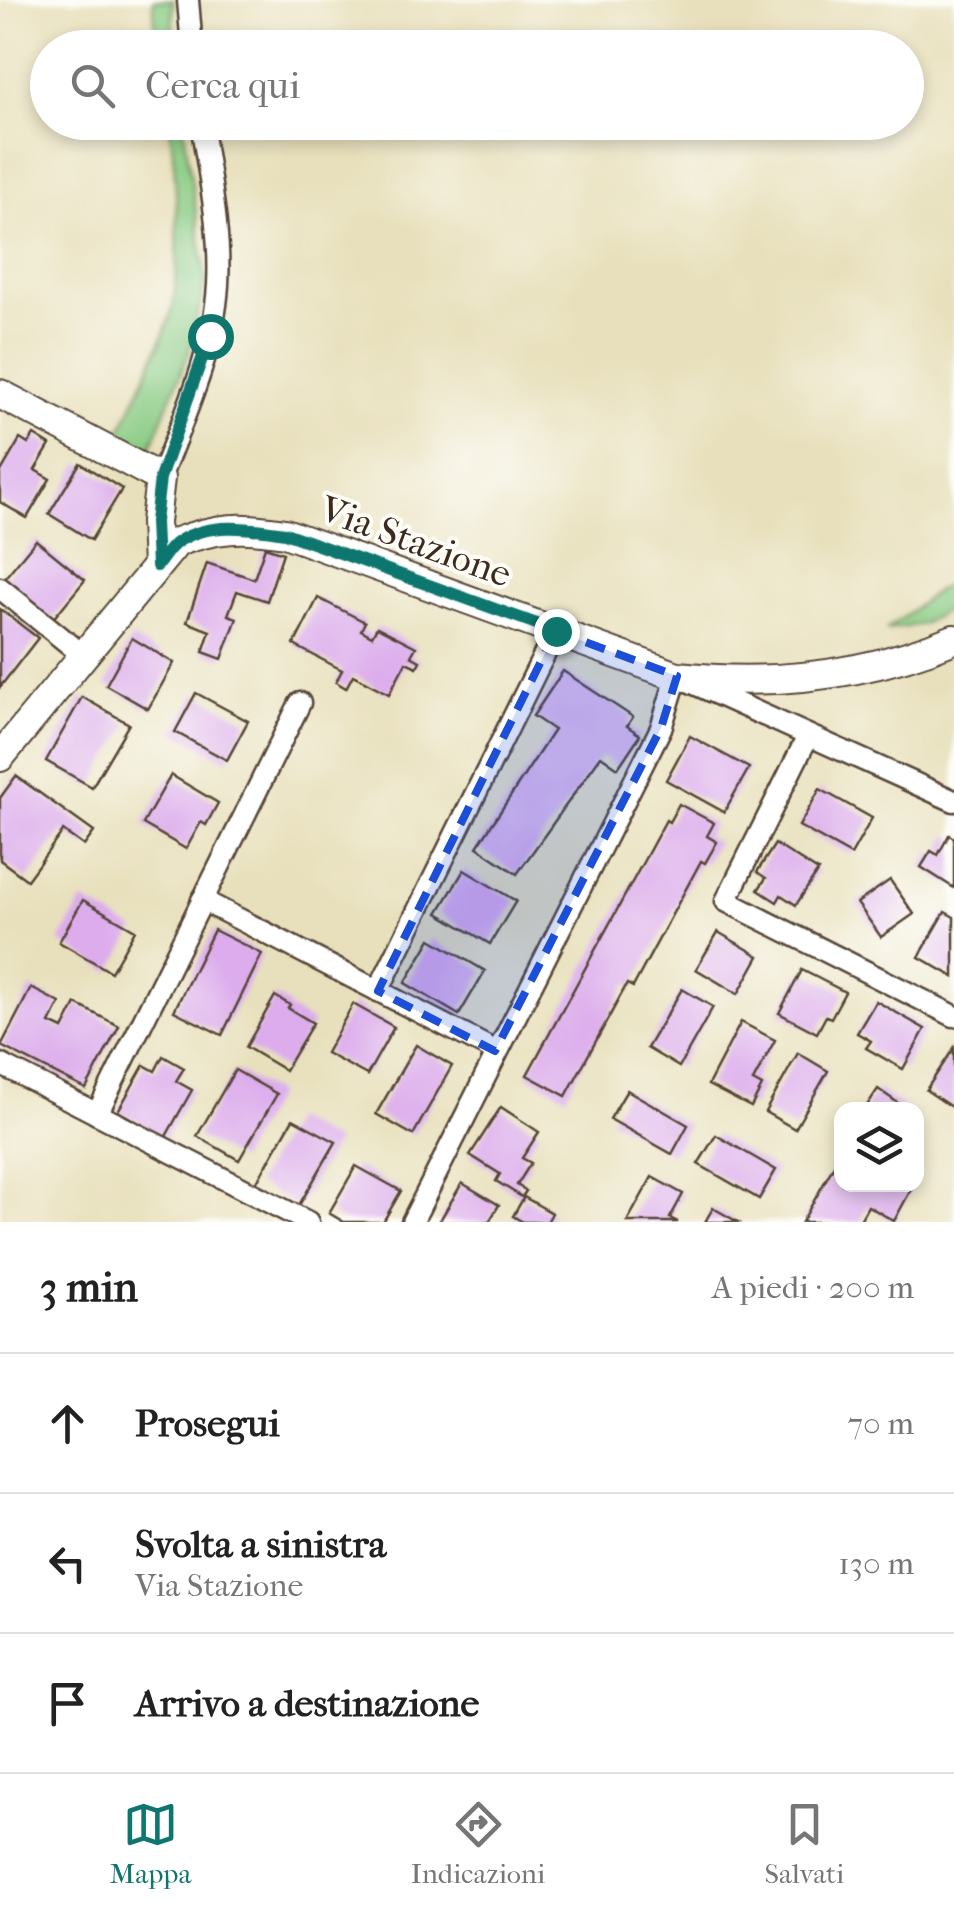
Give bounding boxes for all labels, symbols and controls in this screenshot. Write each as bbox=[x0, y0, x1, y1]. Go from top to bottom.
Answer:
search box bbox=[30, 30, 924, 140]
icon: search bbox=[65, 58, 120, 113]
text: Cerca qui bbox=[145, 63, 300, 108]
route start bbox=[188, 314, 234, 360]
street label: Via Stazione bbox=[313, 486, 517, 597]
route end bbox=[534, 609, 580, 655]
map controls bbox=[834, 1102, 924, 1192]
button: layers bbox=[834, 1102, 924, 1192]
text: 3 min bbox=[40, 1263, 138, 1312]
text: A piedi · 200 m bbox=[712, 1269, 914, 1306]
icon: ahead bbox=[40, 1396, 95, 1451]
text: Prosegui bbox=[135, 1401, 280, 1446]
text: 70 m bbox=[848, 1405, 914, 1442]
text: Svolta a sinistra bbox=[135, 1522, 386, 1567]
icon: left bbox=[40, 1536, 95, 1591]
text: 130 m bbox=[838, 1545, 914, 1582]
text: Via Stazione bbox=[135, 1567, 303, 1604]
icon: arrive bbox=[40, 1676, 95, 1731]
text: Arrivo a destinazione bbox=[135, 1681, 479, 1726]
tab: Mappa bbox=[110, 1797, 192, 1890]
tab: Indicazioni bbox=[411, 1797, 545, 1890]
tab: Salvati bbox=[765, 1797, 844, 1890]

